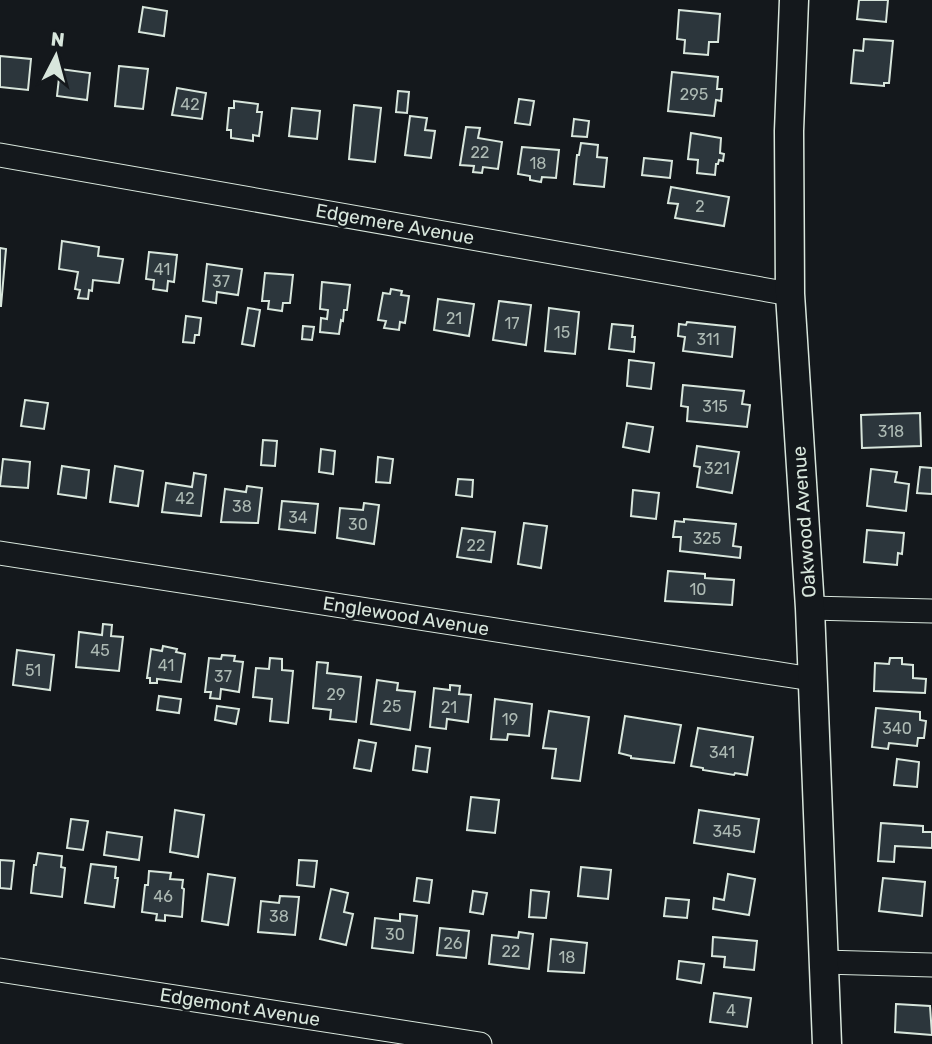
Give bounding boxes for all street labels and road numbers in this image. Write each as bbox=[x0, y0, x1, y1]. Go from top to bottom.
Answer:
street label: Edgemere Avenue bbox=[314, 199, 476, 249]
street label: Oakwood Avenue bbox=[787, 445, 821, 599]
street label: Englewood Avenue bbox=[321, 591, 491, 641]
street label: Edgemont Avenue bbox=[158, 983, 322, 1031]

